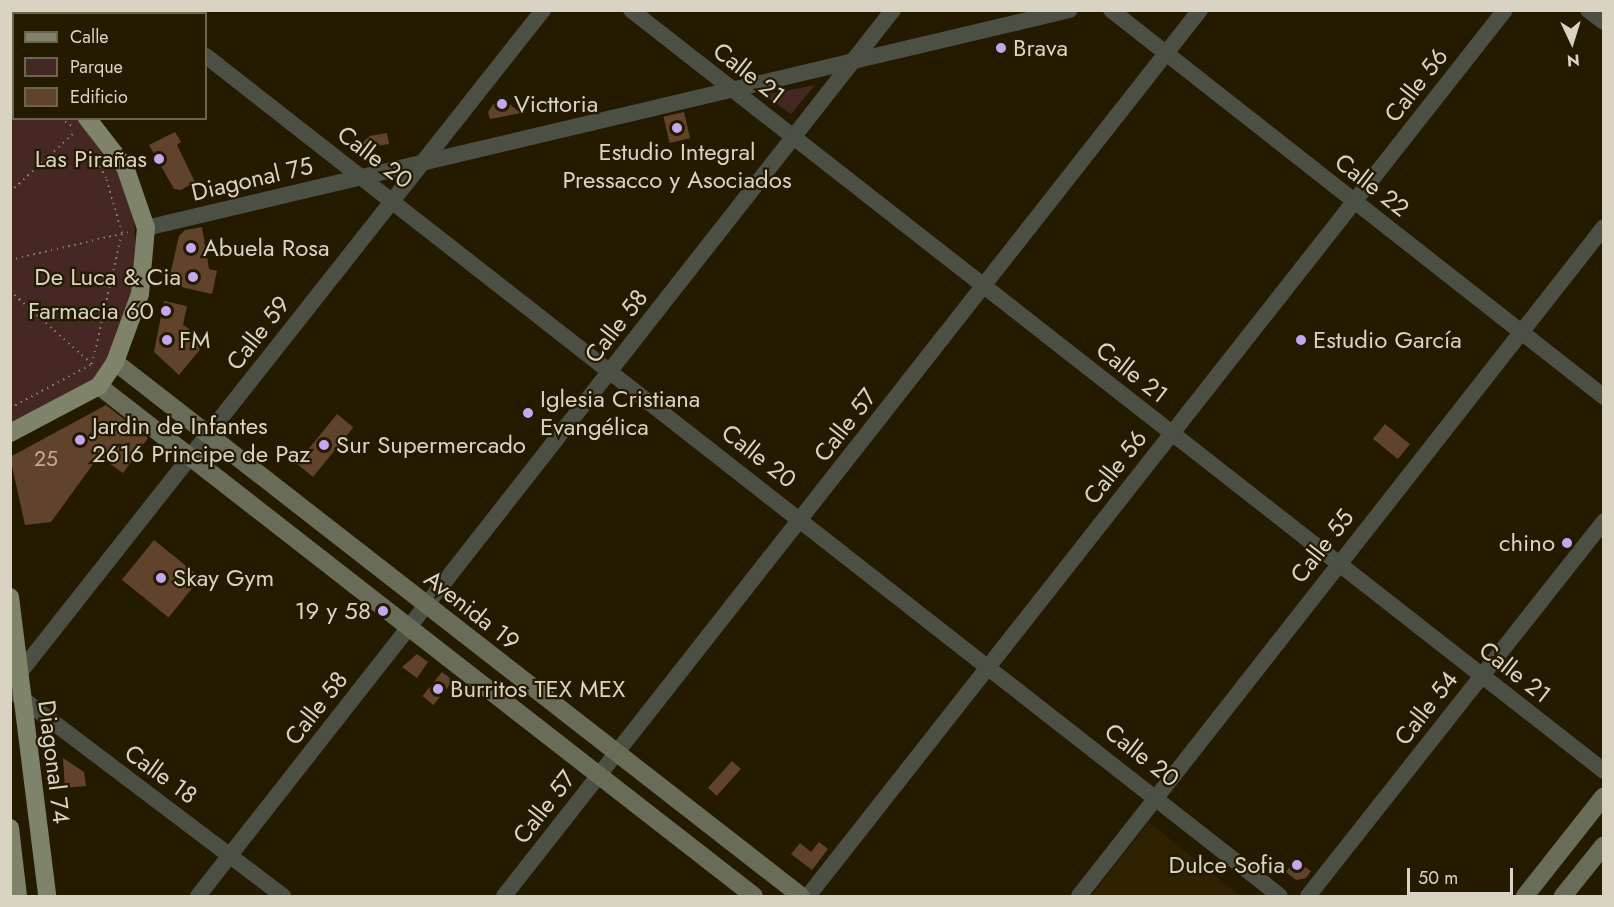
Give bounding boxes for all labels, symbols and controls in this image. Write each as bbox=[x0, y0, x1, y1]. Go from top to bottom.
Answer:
legend bbox=[12, 12, 207, 120]
north arrow bbox=[1542, 12, 1602, 72]
text: Calle bbox=[70, 24, 109, 50]
place label: Brava bbox=[1013, 34, 1068, 62]
street label: Calle 21 bbox=[707, 36, 791, 110]
marker: Brava bbox=[994, 41, 1008, 55]
street label: Calle 56 bbox=[1378, 42, 1454, 128]
text: N bbox=[1566, 49, 1580, 72]
text: Parque bbox=[70, 54, 123, 80]
text: Edificio bbox=[70, 84, 128, 110]
place label: Victtoria bbox=[514, 90, 598, 118]
marker: Victtoria bbox=[495, 97, 509, 111]
street label: Calle 20 bbox=[332, 119, 418, 195]
marker: Estudio Integral Pressacco y Asociados bbox=[670, 121, 684, 135]
place label: Estudio Integral Pressacco y Asociados bbox=[562, 138, 792, 194]
place label: Las Pirañas bbox=[35, 145, 147, 173]
street label: Calle 22 bbox=[1329, 147, 1415, 223]
street label: Diagonal 75 bbox=[188, 151, 316, 207]
marker: Las Pirañas bbox=[152, 152, 166, 166]
place label: Abuela Rosa bbox=[203, 234, 330, 262]
marker: Abuela Rosa bbox=[184, 241, 198, 255]
place label: De Luca & Cia bbox=[34, 263, 181, 291]
marker: De Luca & Cia bbox=[186, 270, 200, 284]
street label: Calle 58 bbox=[578, 284, 654, 368]
street label: Calle 59 bbox=[220, 290, 296, 376]
place label: Farmacia 60 bbox=[28, 297, 154, 325]
marker: Farmacia 60 bbox=[159, 304, 173, 318]
place label: FM bbox=[179, 326, 210, 354]
place label: Estudio García bbox=[1313, 326, 1462, 354]
marker: FM bbox=[160, 333, 174, 347]
marker: Estudio García bbox=[1294, 333, 1308, 347]
street label: Calle 21 bbox=[1090, 335, 1174, 409]
street label: Calle 57 bbox=[808, 383, 882, 467]
place label: Iglesia Cristiana Evangélica bbox=[540, 385, 700, 441]
marker: Iglesia Cristiana Evangélica bbox=[521, 406, 535, 420]
place label: Jardin de Infantes 2616 Principe de Paz bbox=[92, 412, 310, 468]
street label: Calle 20 bbox=[716, 418, 802, 494]
street label: Calle 56 bbox=[1077, 424, 1153, 510]
place label: Sur Supermercado bbox=[336, 431, 526, 459]
marker: Jardin de Infantes 2616 Principe de Paz bbox=[73, 433, 87, 447]
marker: Sur Supermercado bbox=[317, 438, 331, 452]
house number: 25 bbox=[34, 446, 58, 472]
street label: Calle 55 bbox=[1284, 503, 1360, 589]
place label: chino bbox=[1499, 529, 1555, 557]
marker: chino bbox=[1560, 536, 1574, 550]
place label: Skay Gym bbox=[173, 564, 274, 592]
street label: Avenida 19 bbox=[419, 564, 525, 656]
marker: Skay Gym bbox=[154, 571, 168, 585]
place label: 19 y 58 bbox=[295, 597, 371, 625]
marker: 19 y 58 bbox=[376, 604, 390, 618]
street label: Calle 21 bbox=[1473, 635, 1557, 709]
street label: Calle 54 bbox=[1388, 665, 1464, 751]
street label: Calle 58 bbox=[278, 666, 354, 750]
place label: Burritos TEX MEX bbox=[450, 675, 625, 703]
marker: Burritos TEX MEX bbox=[431, 682, 445, 696]
street label: Diagonal 74 bbox=[32, 699, 76, 825]
street label: Calle 20 bbox=[1099, 717, 1185, 793]
street label: Calle 18 bbox=[119, 738, 203, 810]
street label: Calle 57 bbox=[507, 765, 581, 849]
place label: Dulce Sofia bbox=[1169, 851, 1285, 879]
scale bar bbox=[1410, 856, 1516, 894]
marker: Dulce Sofia bbox=[1290, 858, 1304, 872]
text: 50 m bbox=[1418, 865, 1458, 891]

